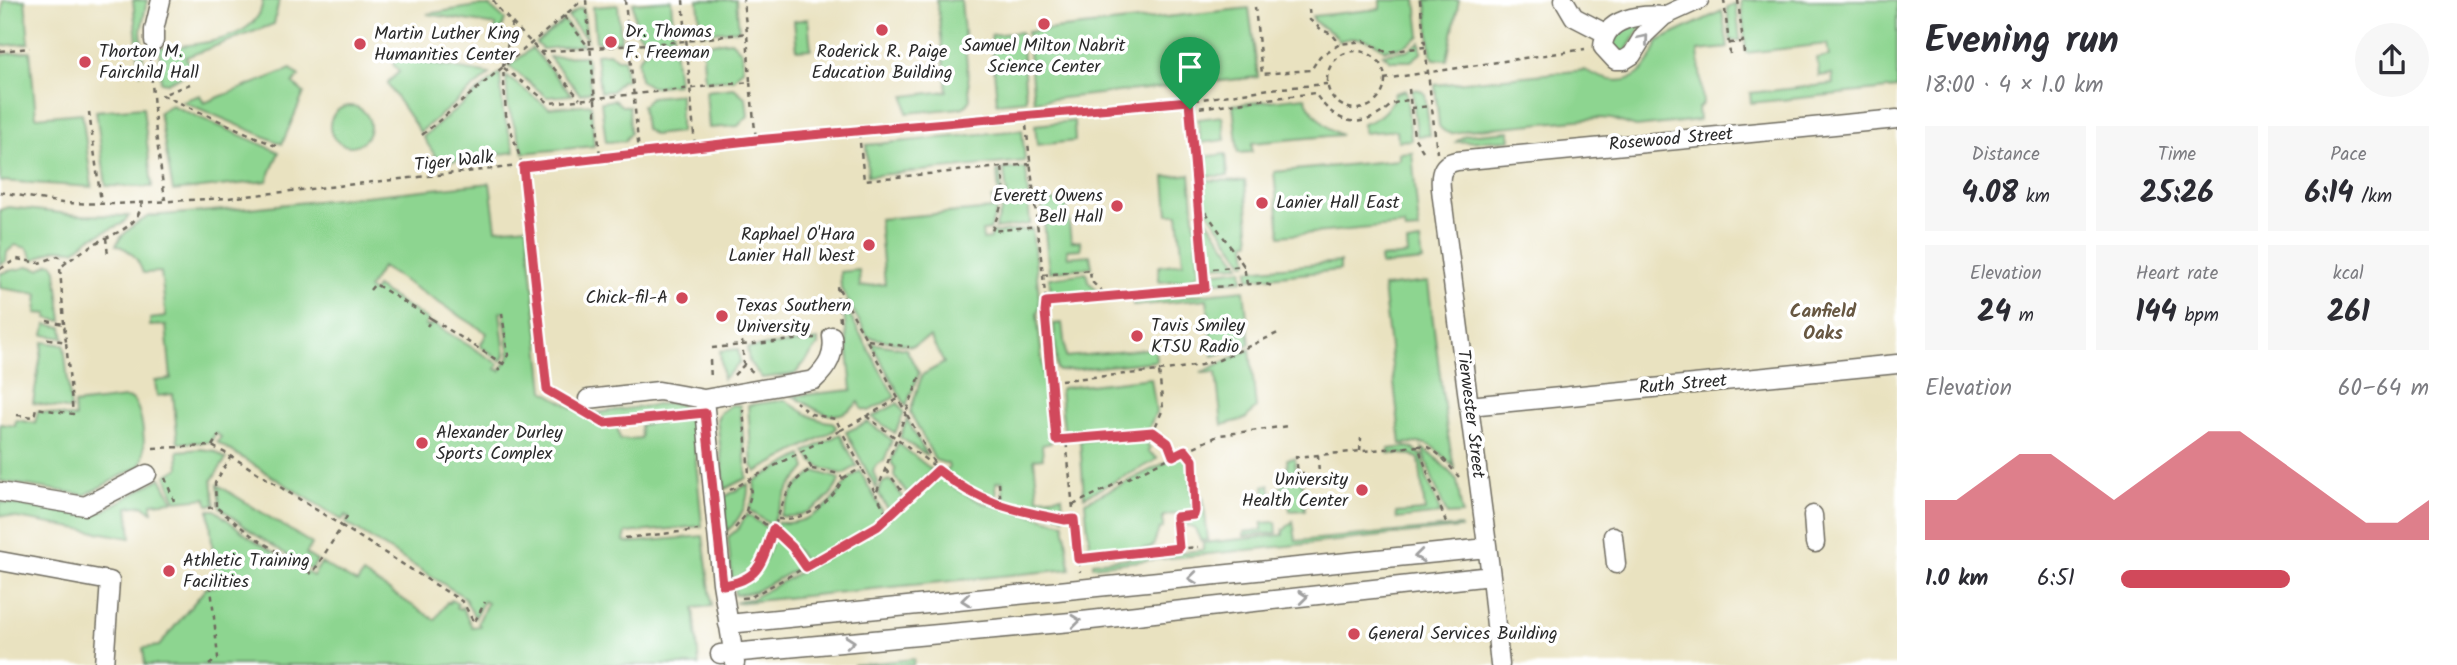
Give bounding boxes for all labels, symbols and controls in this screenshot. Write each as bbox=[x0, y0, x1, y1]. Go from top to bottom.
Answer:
text: Evening run bbox=[1925, 12, 2119, 72]
marker: Samuel Milton Nabrit Science Center bbox=[1036, 16, 1052, 32]
place label: Dr. Thomas F. Freeman bbox=[625, 18, 712, 68]
place label: Martin Luther King Humanities Center bbox=[374, 20, 520, 70]
marker: Roderick R. Paige Education Building bbox=[874, 22, 890, 38]
button: share bbox=[2355, 23, 2429, 97]
place label: Samuel Milton Nabrit Science Center bbox=[963, 32, 1126, 82]
marker: Dr. Thomas F. Freeman bbox=[603, 34, 619, 50]
one-way arrow bbox=[1636, 34, 1649, 47]
marker: Martin Luther King Humanities Center bbox=[352, 36, 368, 52]
pin bbox=[1160, 37, 1220, 109]
place label: Thorton M. Fairchild Hall bbox=[99, 38, 200, 88]
place label: Roderick R. Paige Education Building bbox=[811, 38, 953, 88]
icon: arrive bbox=[1171, 48, 1209, 86]
marker: Thorton M. Fairchild Hall bbox=[77, 54, 93, 70]
text: 18:00 · 4 × 1.0 km bbox=[1925, 68, 2103, 104]
street label: Rosewood Street bbox=[1608, 120, 1735, 160]
text: Distance bbox=[1972, 140, 2040, 170]
text: Time bbox=[2158, 140, 2196, 170]
text: Pace bbox=[2330, 140, 2366, 170]
street label: Tiger Walk bbox=[413, 143, 495, 181]
text: 4.08 bbox=[1962, 170, 2018, 218]
text: 25:26 bbox=[2140, 170, 2214, 218]
text: 6:14 bbox=[2305, 170, 2354, 218]
place label: Everett Owens Bell Hall bbox=[993, 182, 1104, 232]
text: km bbox=[2018, 182, 2050, 212]
text: /km bbox=[2354, 182, 2392, 212]
place label: Lanier Hall East bbox=[1276, 189, 1401, 218]
marker: Lanier Hall East bbox=[1254, 195, 1270, 211]
marker: Everett Owens Bell Hall bbox=[1109, 198, 1125, 214]
place label: Raphael O'Hara Lanier Hall West bbox=[728, 221, 856, 271]
marker: Raphael O'Hara Lanier Hall West bbox=[861, 237, 877, 253]
text: Elevation bbox=[1970, 259, 2042, 289]
text: Heart rate bbox=[2136, 259, 2218, 289]
text: kcal bbox=[2333, 259, 2364, 289]
place label: Chick-fil-A bbox=[585, 284, 668, 313]
text: 24 bbox=[1977, 289, 2011, 337]
text: 144 bbox=[2135, 289, 2177, 337]
text: 261 bbox=[2327, 289, 2370, 337]
marker: Chick-fil-A bbox=[674, 290, 690, 306]
place label: Texas Southern University bbox=[736, 292, 851, 342]
district label: Canfield Oaks bbox=[1790, 297, 1857, 349]
text: m bbox=[2011, 301, 2034, 331]
text: bpm bbox=[2177, 301, 2219, 331]
marker: Texas Southern University bbox=[714, 308, 730, 324]
place label: Tavis Smiley KTSU Radio bbox=[1151, 312, 1246, 362]
marker: Tavis Smiley KTSU Radio bbox=[1129, 328, 1145, 344]
street label: Tierwester Street bbox=[1448, 348, 1492, 481]
street label: Ruth Street bbox=[1638, 367, 1729, 403]
text: Elevation bbox=[1925, 371, 2012, 407]
text: 60–64 m bbox=[2338, 371, 2429, 407]
place label: Alexander Durley Sports Complex bbox=[436, 419, 563, 469]
marker: Alexander Durley Sports Complex bbox=[414, 435, 430, 451]
place label: University Health Center bbox=[1242, 466, 1349, 516]
marker: University Health Center bbox=[1354, 482, 1370, 498]
place label: Athletic Training Facilities bbox=[183, 547, 310, 597]
one-way arrow bbox=[1413, 548, 1425, 563]
text: 1.0 km bbox=[1925, 561, 1988, 597]
text: 6:51 bbox=[2037, 561, 2075, 597]
marker: Athletic Training Facilities bbox=[161, 563, 177, 579]
one-way arrow bbox=[1187, 571, 1199, 586]
one-way arrow bbox=[1297, 589, 1308, 604]
one-way arrow bbox=[960, 593, 972, 608]
one-way arrow bbox=[1071, 614, 1082, 629]
place label: General Services Building bbox=[1368, 620, 1558, 649]
marker: General Services Building bbox=[1346, 626, 1362, 642]
one-way arrow bbox=[844, 635, 856, 650]

